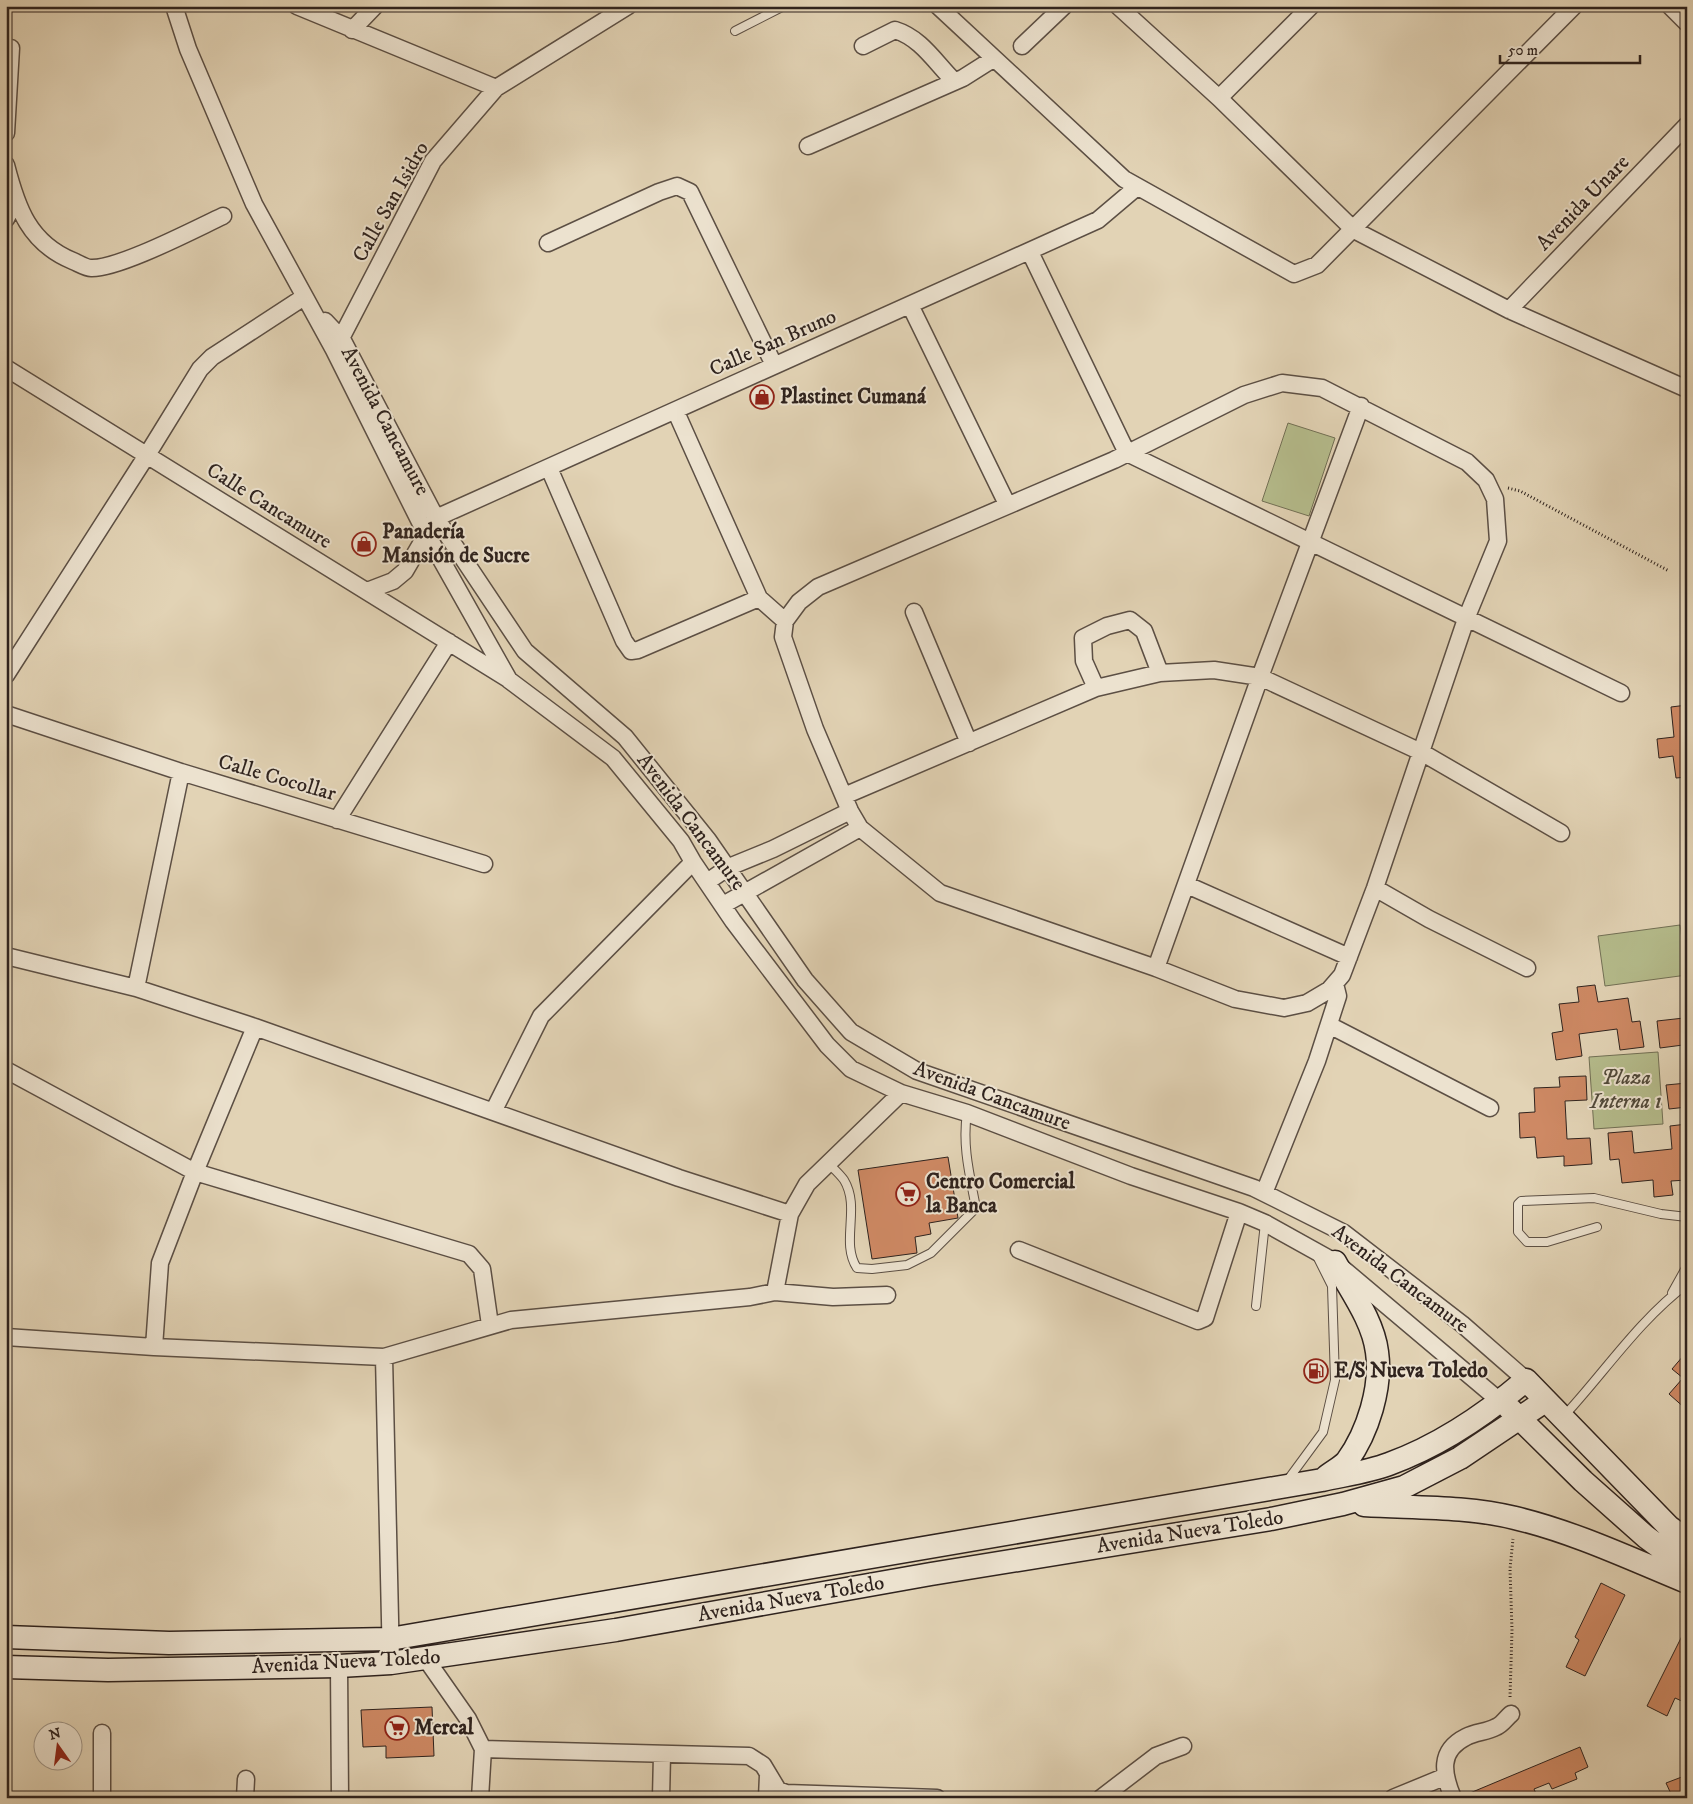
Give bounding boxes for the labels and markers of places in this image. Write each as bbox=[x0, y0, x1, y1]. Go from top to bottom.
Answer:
shop icon: Plastinet Cumaná bbox=[749, 384, 775, 410]
place label: Plastinet Cumaná bbox=[780, 384, 927, 410]
place label: Panadería Mansión de Sucre bbox=[382, 519, 530, 569]
shop icon: Panadería Mansión de Sucre bbox=[351, 531, 377, 557]
place label: Centro Comercial la Banca bbox=[925, 1169, 1075, 1219]
supermarket icon: Centro Comercial la Banca bbox=[895, 1181, 921, 1207]
fuel station icon: E/S Nueva Toledo bbox=[1303, 1358, 1329, 1384]
place label: E/S Nueva Toledo bbox=[1334, 1358, 1488, 1384]
supermarket icon: Mercal bbox=[384, 1715, 410, 1741]
place label: Mercal bbox=[414, 1715, 474, 1741]

